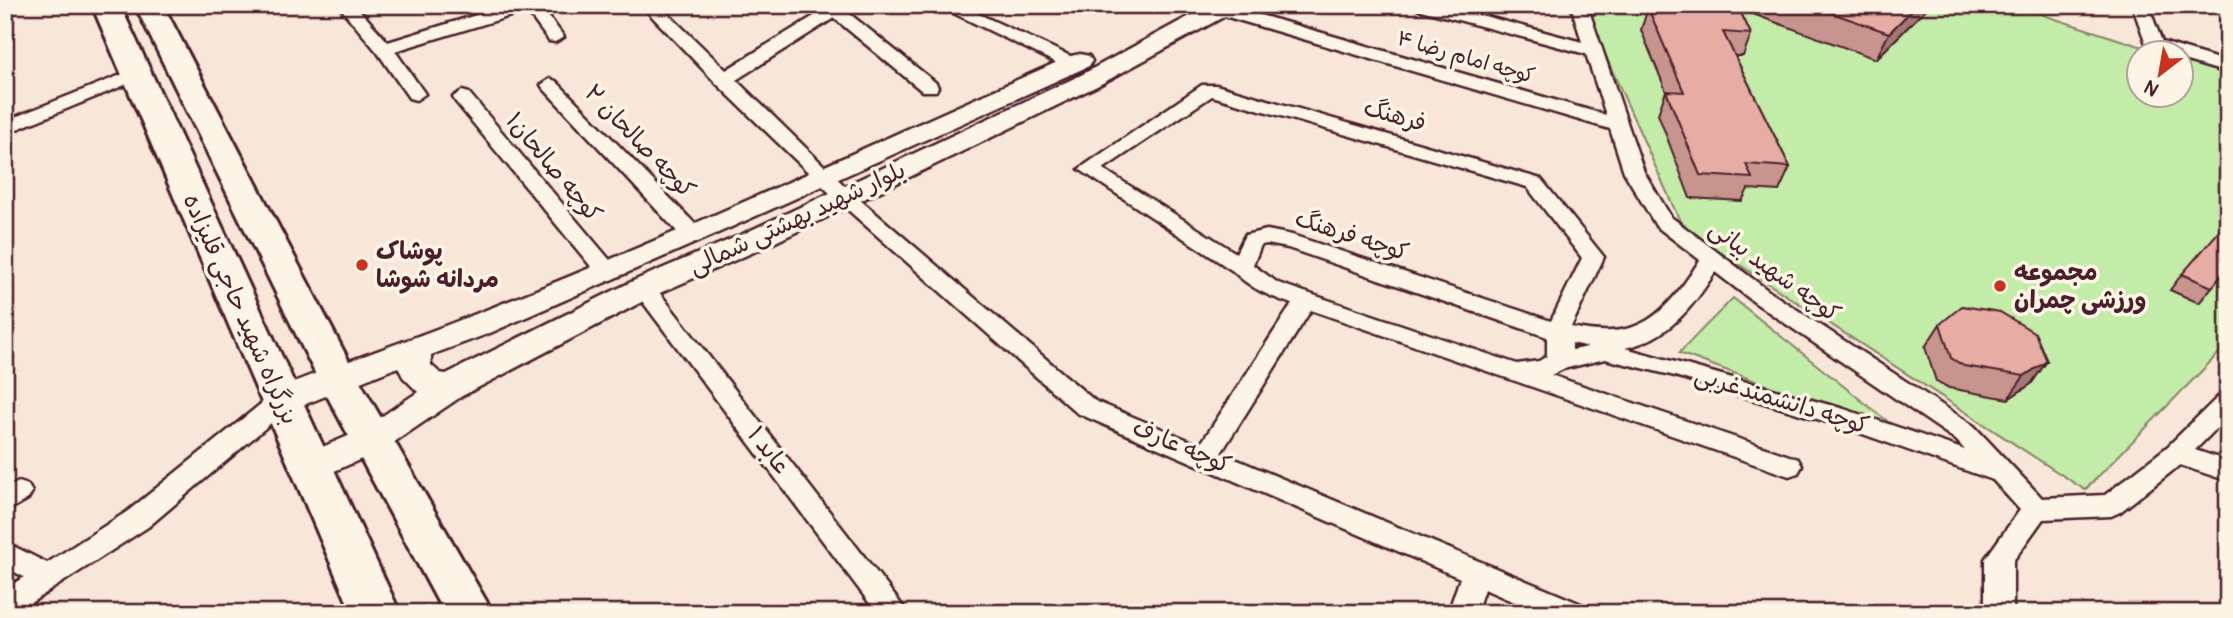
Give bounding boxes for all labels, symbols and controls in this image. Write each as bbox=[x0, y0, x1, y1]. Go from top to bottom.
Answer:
street label: کوچه امام رضا ۴ bbox=[1393, 25, 1538, 92]
north arrow bbox=[2124, 38, 2194, 108]
text: N bbox=[2140, 74, 2163, 101]
street label: کوچه صالحان ۲ bbox=[578, 78, 701, 204]
street label: فرهنگ bbox=[1360, 93, 1429, 138]
street label: کوچه صالحان۱ bbox=[499, 107, 608, 228]
street label: بلوار شهید بهشتی شمالی bbox=[684, 155, 910, 281]
street label: بزرگراه شهید حاجی قلیزاده bbox=[177, 189, 305, 429]
street label: کوچه فرهنگ bbox=[1291, 203, 1412, 267]
street label: کوچه شهید بیانی bbox=[1703, 214, 1846, 329]
place label: پوشاک مردانه شوشا bbox=[376, 237, 499, 294]
marker: پوشاک مردانه شوشا bbox=[354, 257, 370, 273]
place label: مجموعه ورزشی چمران bbox=[2014, 258, 2147, 315]
marker: مجموعه ورزشی چمران bbox=[1992, 278, 2008, 294]
street label: کوچه دانشمندغربی bbox=[1691, 360, 1873, 441]
street label: کوچه عارف bbox=[1128, 413, 1235, 480]
street label: عابد ۱ bbox=[741, 421, 796, 480]

